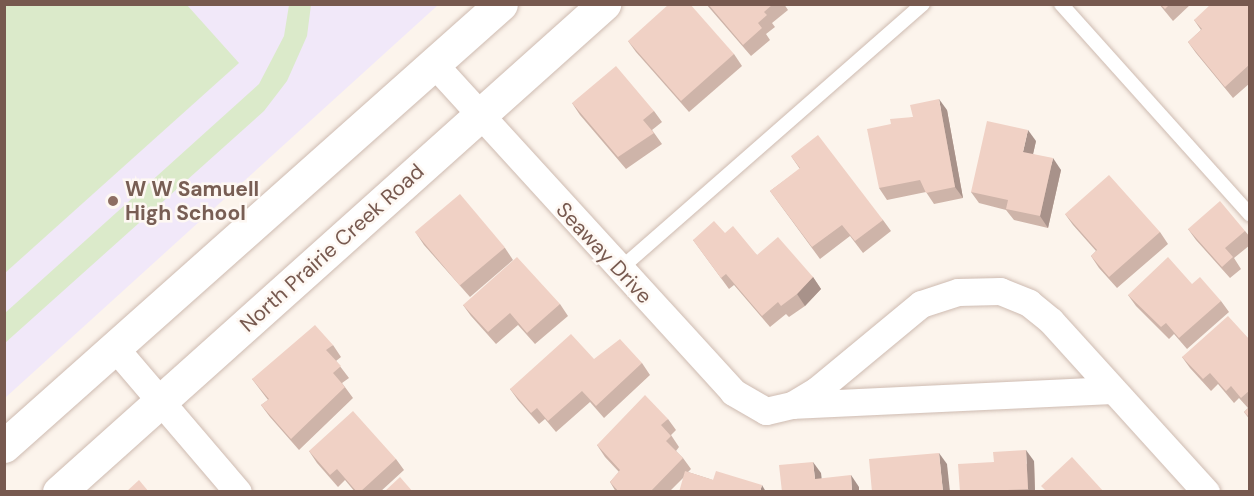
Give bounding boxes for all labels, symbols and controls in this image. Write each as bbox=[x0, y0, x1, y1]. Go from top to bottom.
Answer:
street label: North Prairie Creek Road bbox=[235, 159, 429, 337]
place label: W W Samuell High School bbox=[125, 176, 259, 226]
marker: W W Samuell High School bbox=[106, 194, 120, 208]
street label: Seaway Drive bbox=[551, 197, 657, 309]

